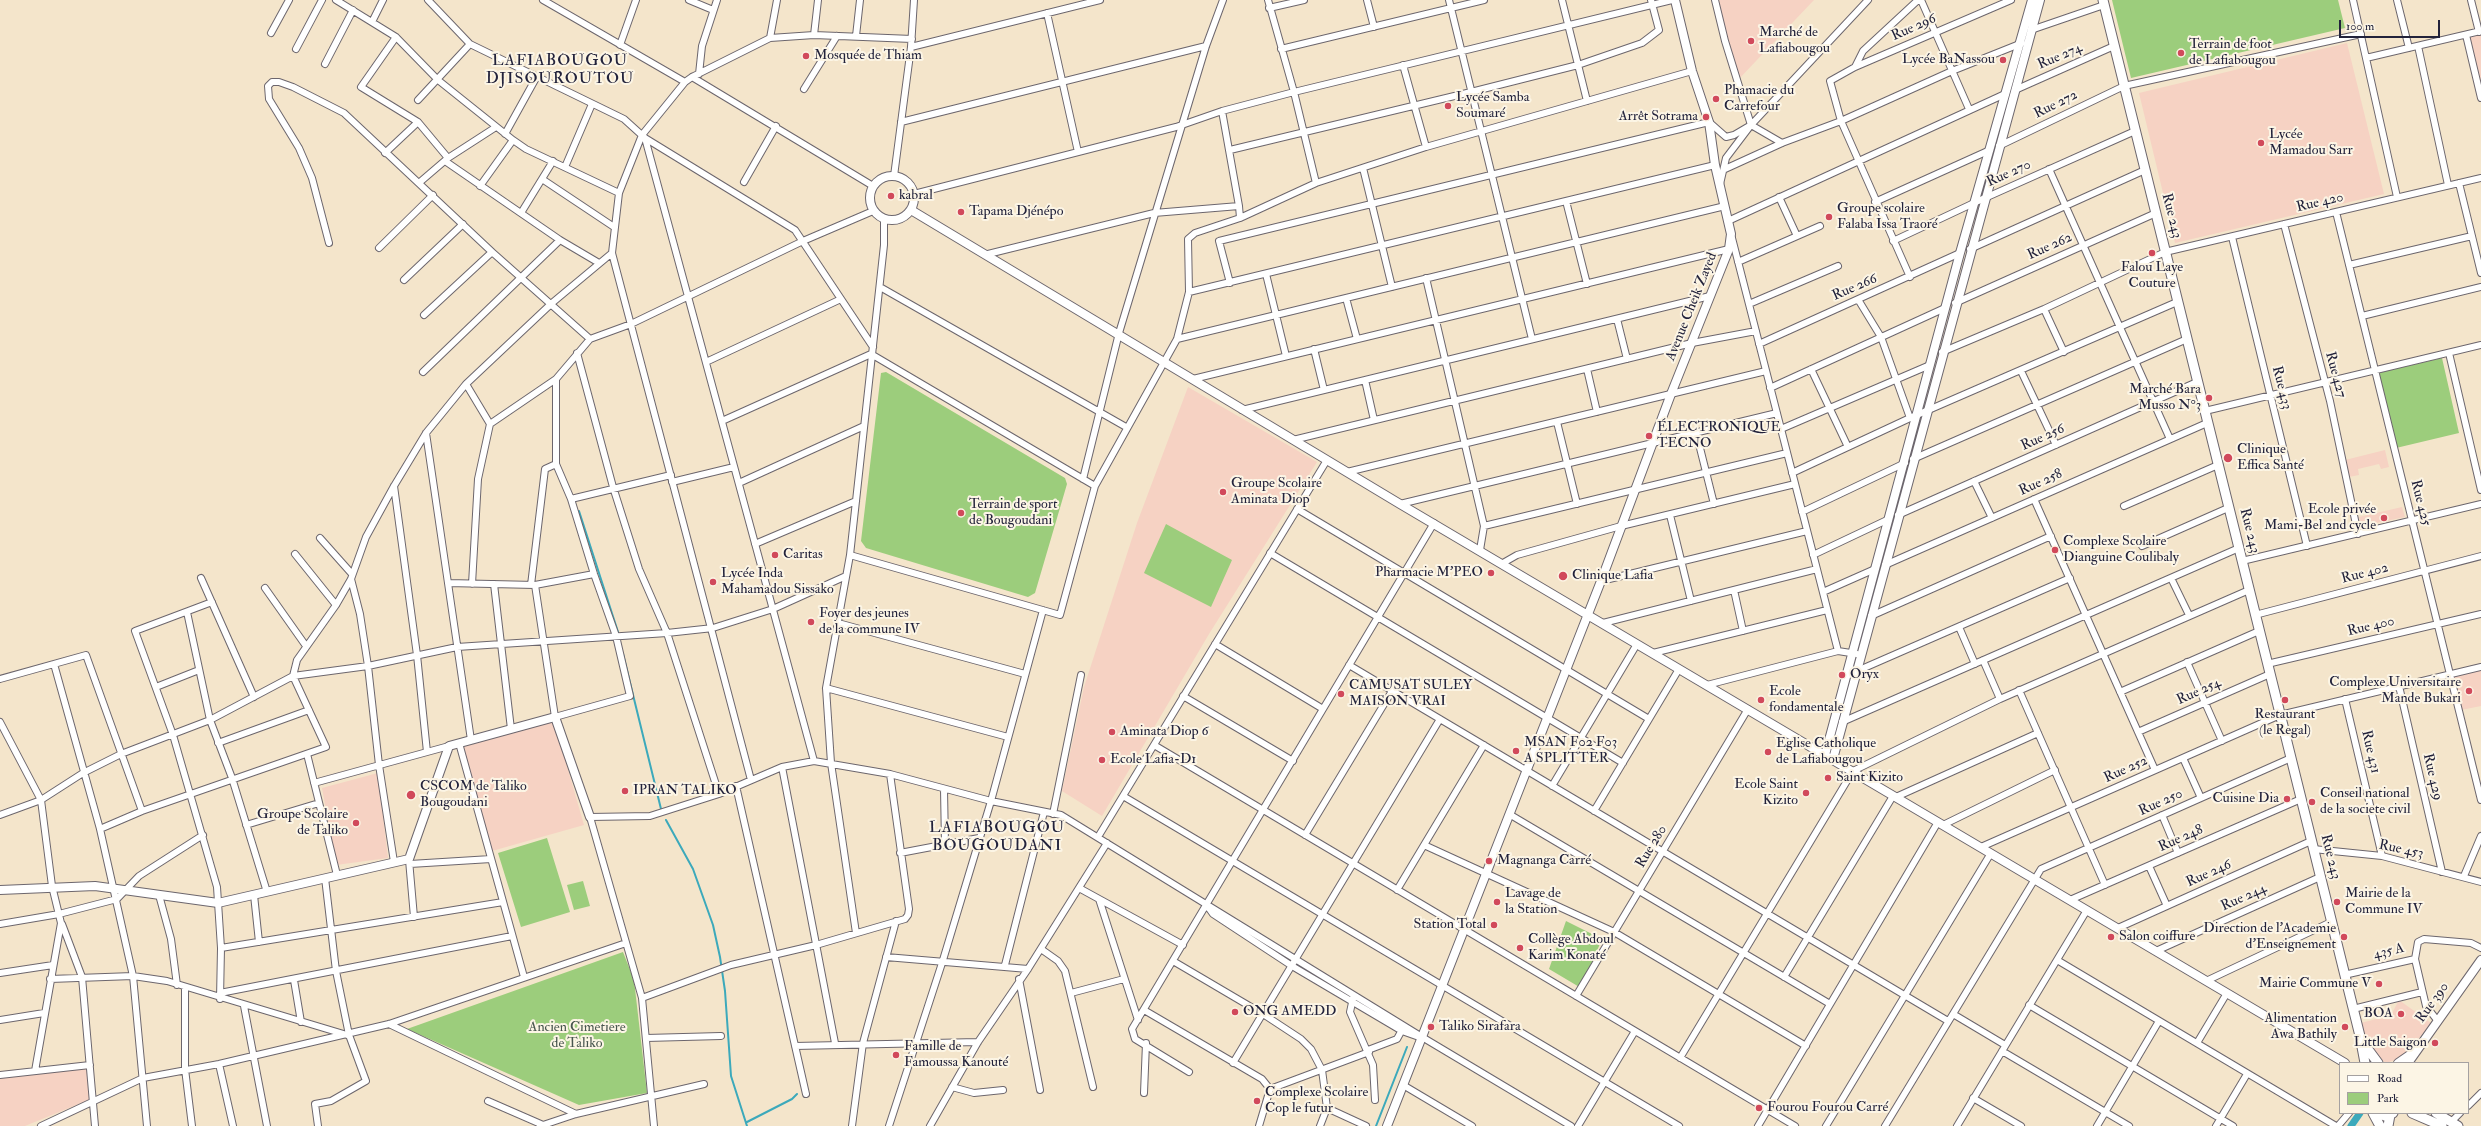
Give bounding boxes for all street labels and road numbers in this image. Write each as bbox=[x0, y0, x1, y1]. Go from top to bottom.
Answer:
street label: Rue 296 bbox=[1889, 11, 1939, 45]
street label: Rue 274 bbox=[2035, 40, 2085, 74]
street label: Rue 272 bbox=[2031, 87, 2081, 123]
street label: Rue 270 bbox=[1984, 157, 2034, 191]
street label: Rue 420 bbox=[2295, 189, 2345, 217]
street label: Rue 243 bbox=[2157, 192, 2185, 240]
street label: Rue 262 bbox=[2025, 230, 2075, 264]
street label: Avenue Cheik Zayed bbox=[1663, 250, 1721, 364]
street label: Rue 266 bbox=[1830, 271, 1880, 305]
street label: Rue 427 bbox=[2321, 350, 2349, 400]
street label: Rue 433 bbox=[2268, 365, 2294, 411]
street label: Rue 256 bbox=[2019, 421, 2067, 455]
street label: Rue 258 bbox=[2017, 466, 2065, 500]
street label: Rue 425 bbox=[2406, 478, 2434, 528]
street label: Rue 243 bbox=[2235, 507, 2263, 555]
street label: Rue 402 bbox=[2340, 560, 2390, 588]
street label: Rue 400 bbox=[2346, 613, 2396, 641]
street label: Rue 254 bbox=[2174, 675, 2224, 709]
street label: Rue 431 bbox=[2357, 729, 2383, 775]
street label: Rue 429 bbox=[2418, 752, 2446, 802]
street label: Rue 252 bbox=[2101, 753, 2151, 787]
street label: Rue 250 bbox=[2136, 786, 2186, 820]
street label: Rue 248 bbox=[2156, 822, 2206, 856]
street label: Rue 280 bbox=[1633, 823, 1671, 871]
street label: Rue 243 bbox=[2316, 833, 2344, 881]
street label: Rue 453 bbox=[2377, 837, 2425, 863]
street label: Rue 246 bbox=[2184, 857, 2234, 891]
street label: Rue 244 bbox=[2219, 881, 2269, 915]
street label: 435 A bbox=[2372, 940, 2406, 964]
street label: Rue 390 bbox=[2413, 980, 2453, 1026]

